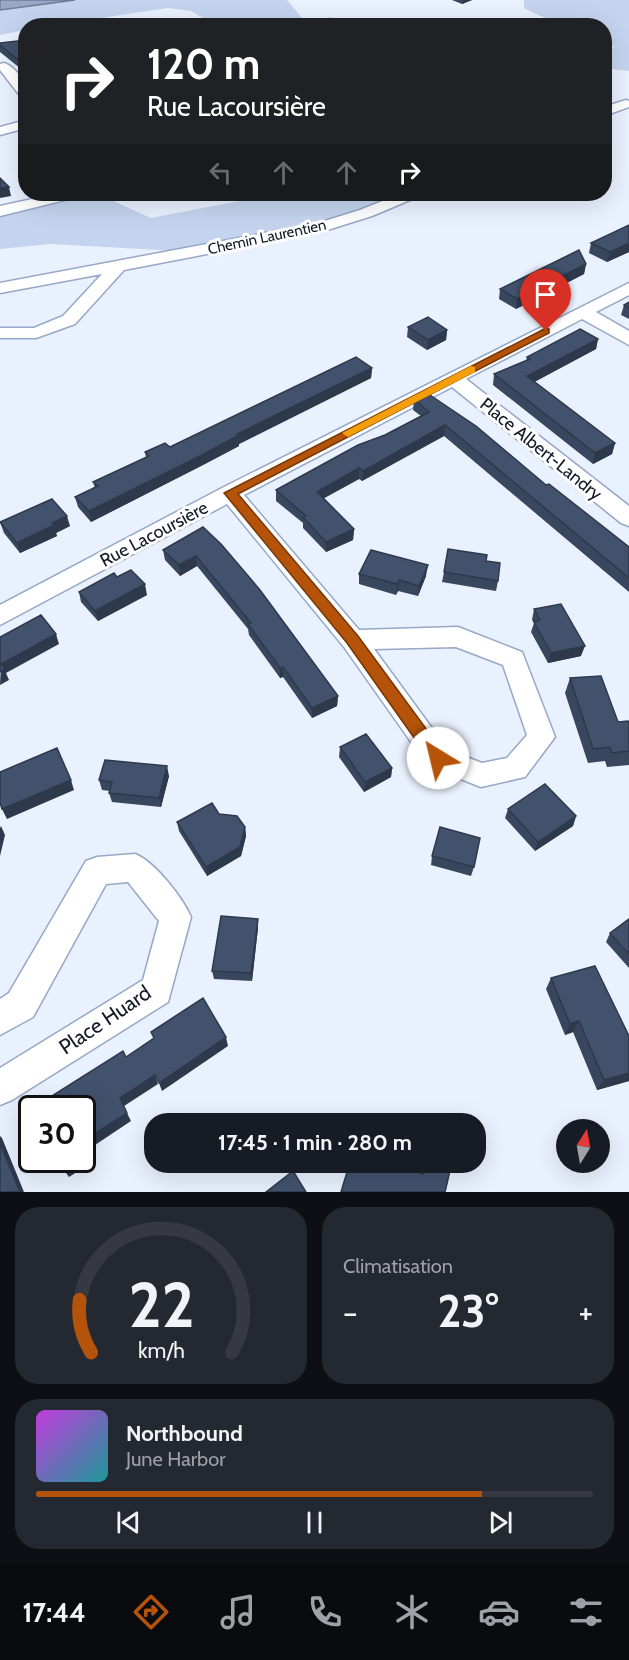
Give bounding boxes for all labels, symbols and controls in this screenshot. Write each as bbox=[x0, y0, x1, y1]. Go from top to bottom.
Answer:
text: 120 m bbox=[147, 38, 260, 90]
icon: right bbox=[48, 42, 126, 120]
text: Rue Lacoursière bbox=[147, 90, 326, 123]
icon: left bbox=[204, 156, 237, 189]
icon: ahead bbox=[267, 156, 300, 189]
icon: ahead bbox=[330, 156, 363, 189]
icon: right bbox=[393, 156, 426, 189]
street label: Chemin Laurentien bbox=[206, 216, 328, 258]
pin bbox=[520, 269, 571, 331]
icon: arrive bbox=[529, 278, 562, 311]
street label: Place Albert-Landry bbox=[476, 393, 606, 505]
street label: Rue Lacoursière bbox=[96, 496, 212, 572]
position arrow bbox=[406, 726, 470, 790]
street label: Place Huard bbox=[54, 980, 155, 1059]
speed limit sign: 30 bbox=[18, 1095, 96, 1173]
north arrow bbox=[556, 1119, 610, 1173]
map controls bbox=[556, 1119, 610, 1173]
text: 17:45 · 1 min · 280 m bbox=[218, 1129, 412, 1156]
text: Climatisation bbox=[343, 1254, 453, 1278]
text: 22 bbox=[128, 1267, 194, 1343]
text: 23° bbox=[437, 1284, 499, 1338]
text: − bbox=[343, 1292, 358, 1332]
text: + bbox=[578, 1292, 593, 1332]
text: km/h bbox=[138, 1337, 184, 1363]
text: Northbound bbox=[126, 1420, 243, 1447]
text: June Harbor bbox=[126, 1447, 226, 1471]
icon: previous bbox=[112, 1506, 145, 1539]
icon: pause bbox=[298, 1506, 331, 1539]
icon: next bbox=[484, 1506, 517, 1539]
icon: directions bbox=[130, 1591, 172, 1633]
icon: music bbox=[217, 1591, 259, 1633]
icon: phone bbox=[304, 1591, 346, 1633]
icon: climate bbox=[391, 1591, 433, 1633]
icon: car bbox=[478, 1591, 520, 1633]
icon: filters bbox=[565, 1591, 607, 1633]
text: 17:44 bbox=[22, 1596, 86, 1629]

